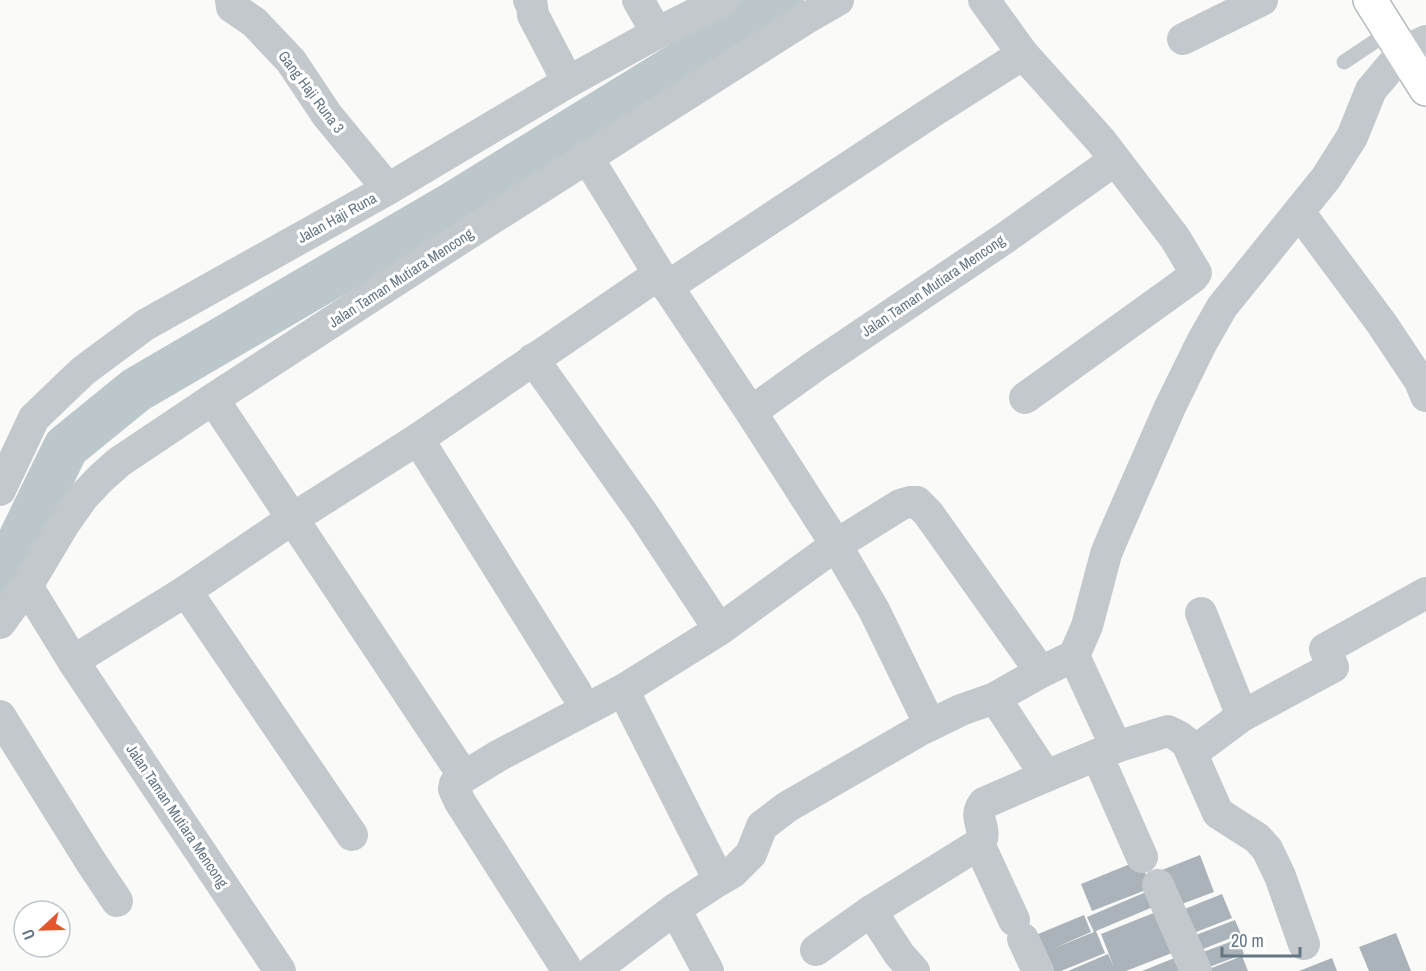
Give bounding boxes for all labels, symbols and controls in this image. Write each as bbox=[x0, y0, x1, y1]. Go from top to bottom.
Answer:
street label: Gang Haji Runa 3 bbox=[273, 46, 350, 137]
street label: Jalan Haji Runa bbox=[293, 187, 380, 248]
street label: Jalan Taman Mutiara Mencong bbox=[324, 223, 477, 332]
street label: Jalan Taman Mutiara Mencong bbox=[857, 230, 1009, 342]
street label: Jalan Taman Mutiara Mencong bbox=[121, 740, 233, 892]
north arrow bbox=[12, 899, 72, 959]
scale bar bbox=[1222, 920, 1300, 958]
text: U bbox=[16, 926, 40, 943]
text: 20 m bbox=[1231, 928, 1264, 953]

